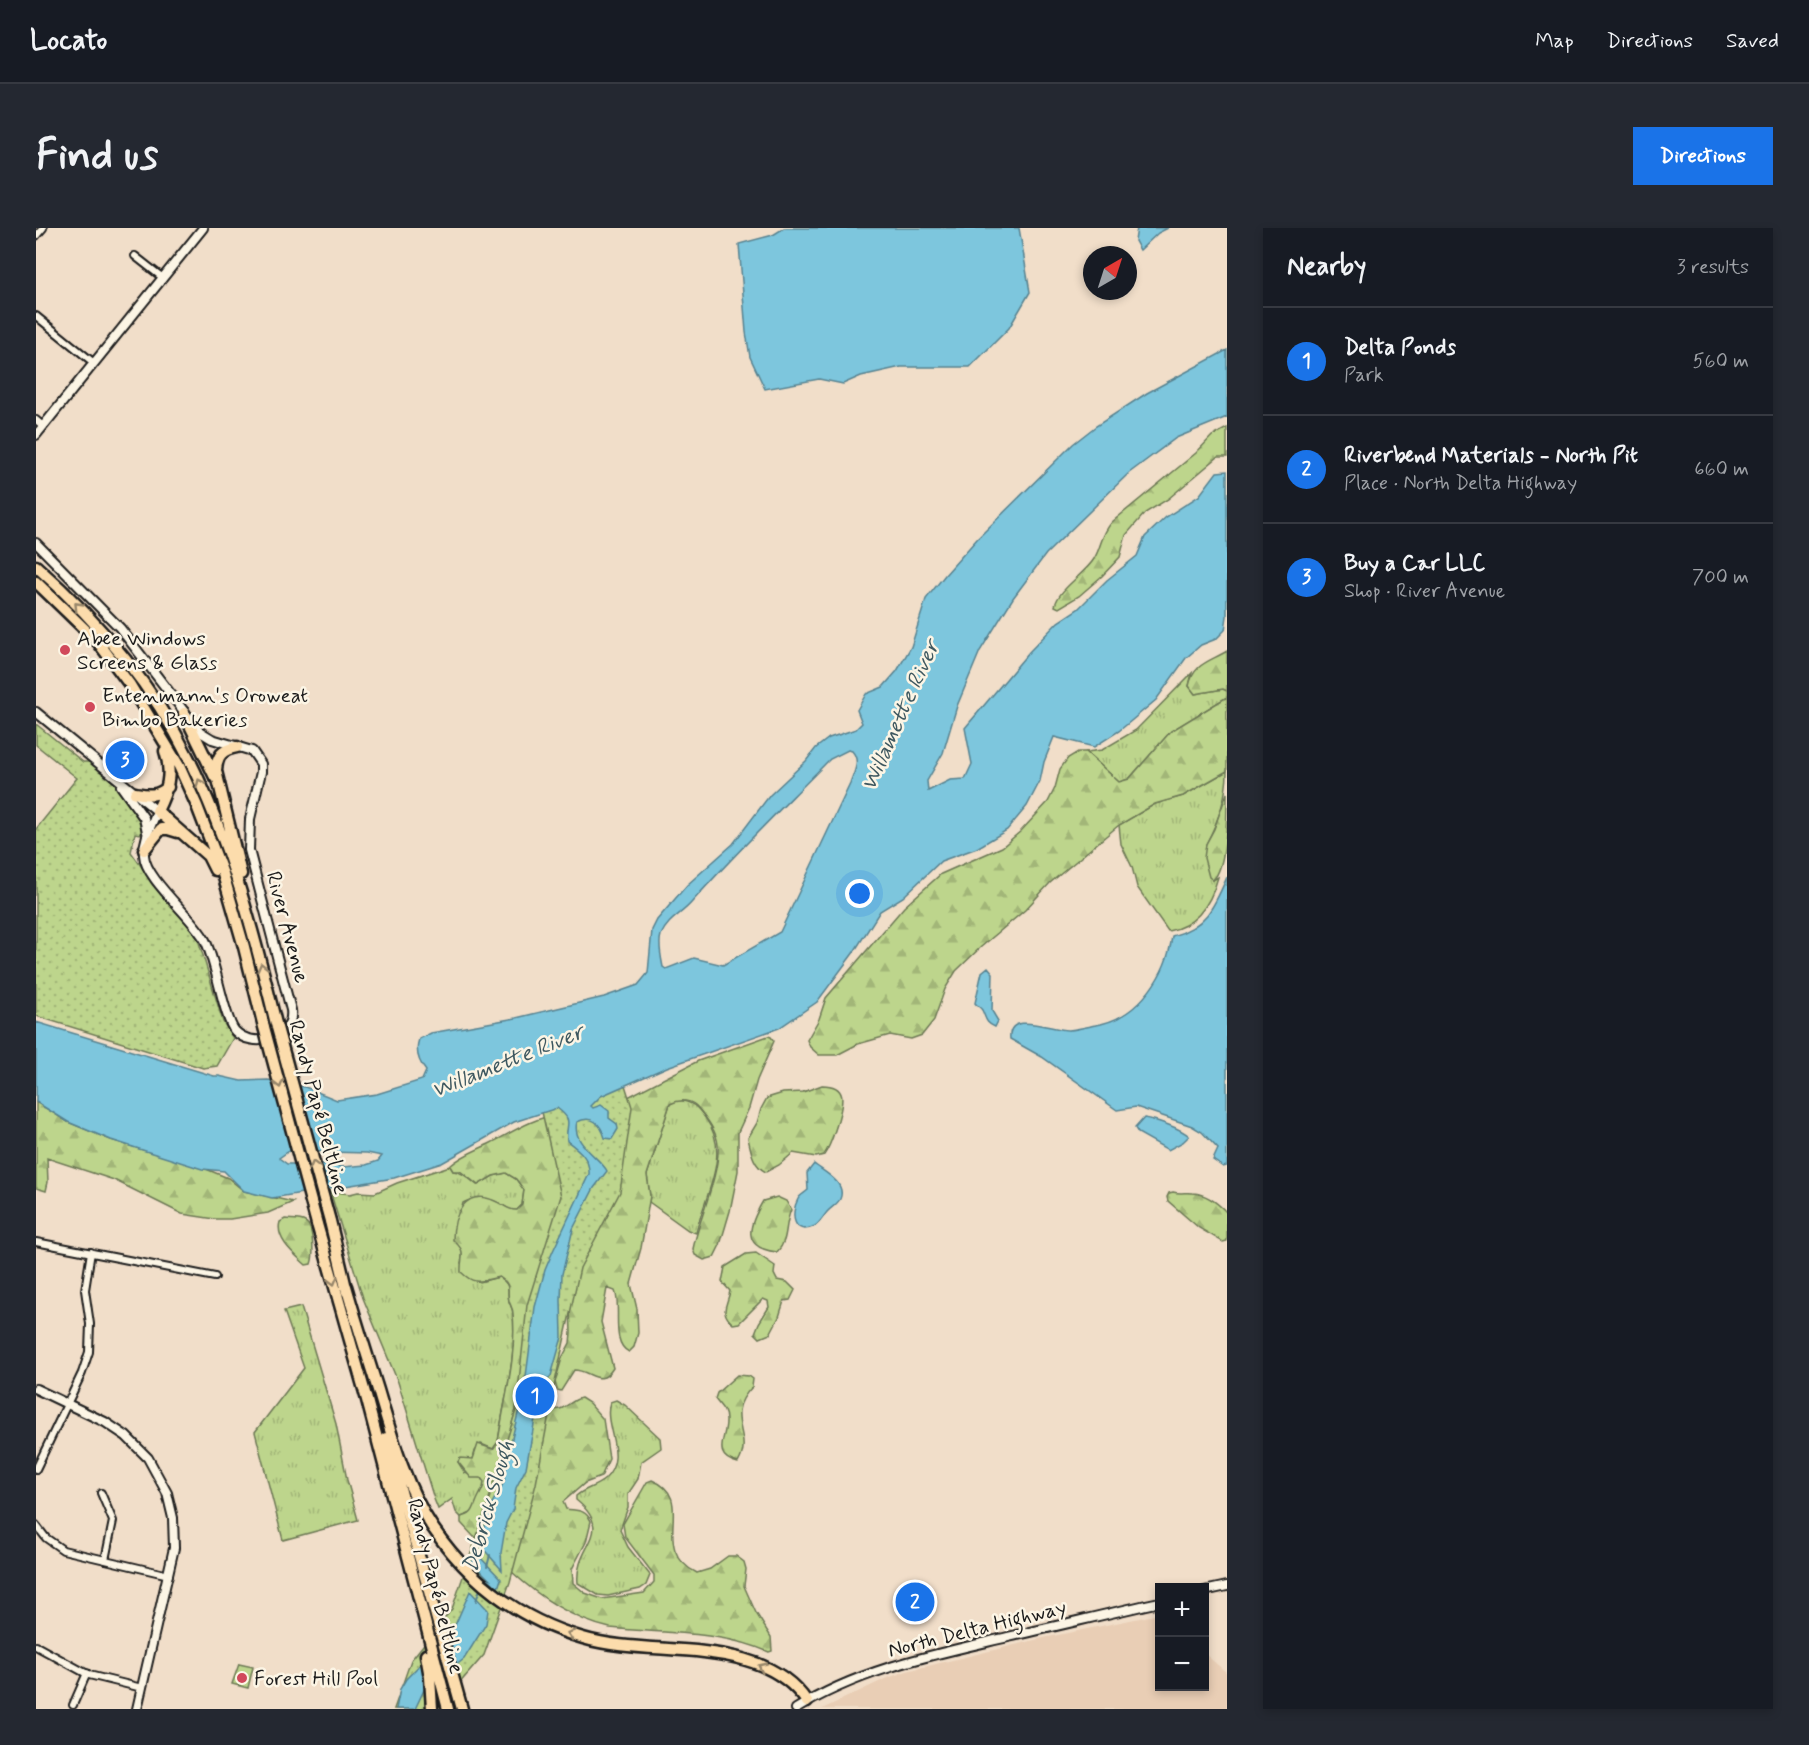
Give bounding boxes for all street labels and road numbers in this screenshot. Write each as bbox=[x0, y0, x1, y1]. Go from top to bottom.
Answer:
street label: River Avenue bbox=[259, 868, 315, 986]
street label: Randy Papé Beltline bbox=[281, 1017, 355, 1197]
street label: Randy Papé Beltline bbox=[400, 1496, 470, 1677]
street label: North Delta Highway bbox=[885, 1593, 1070, 1667]

